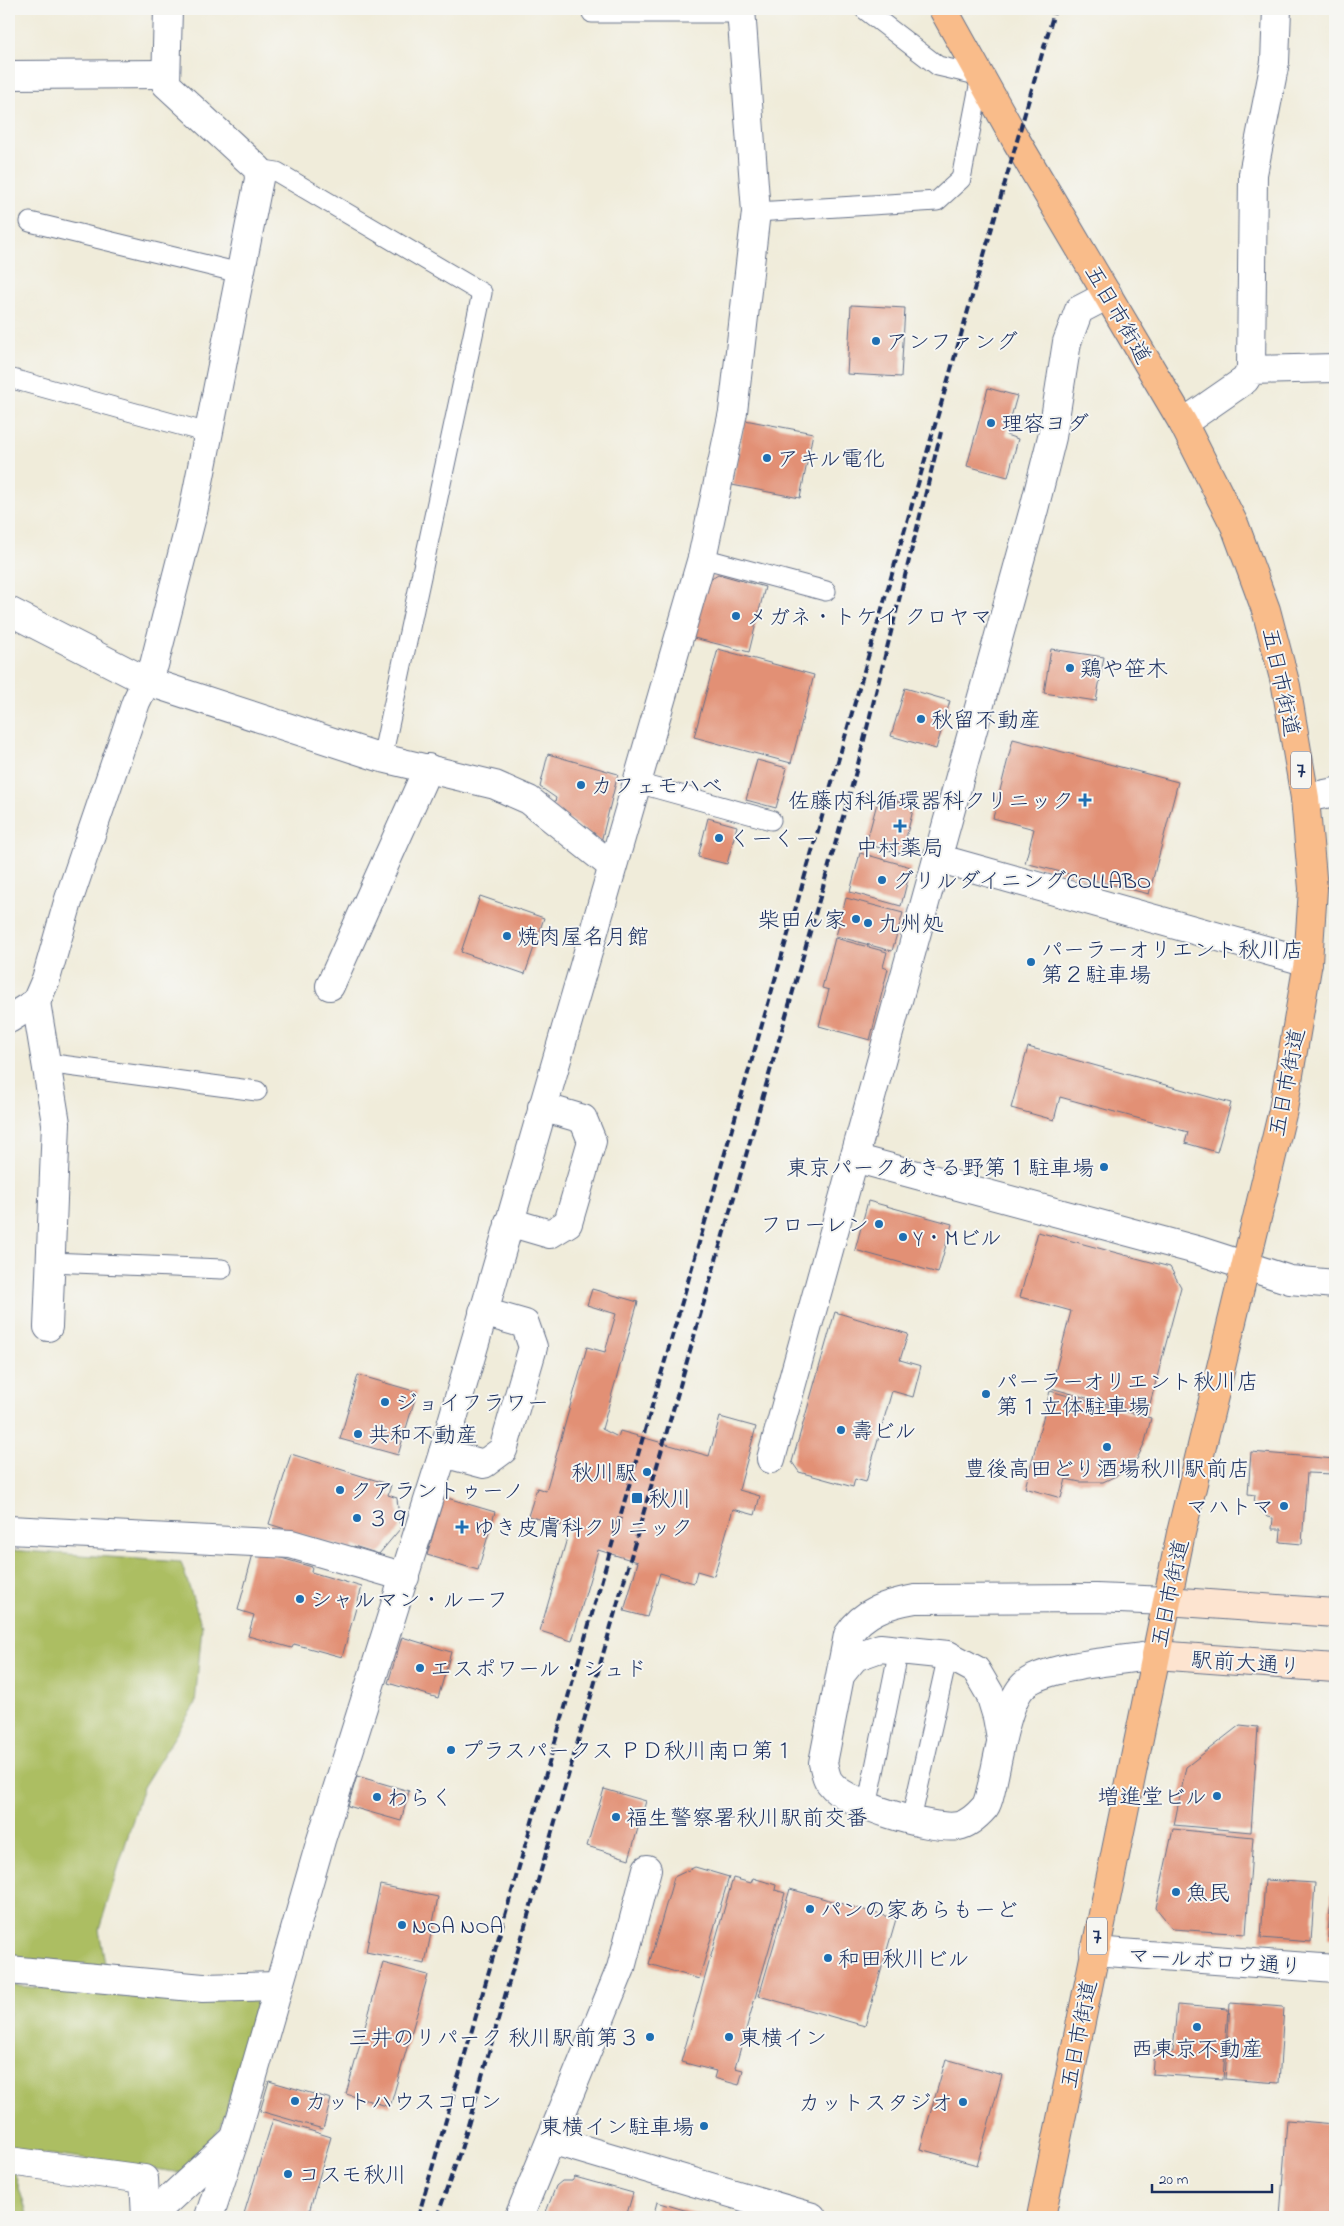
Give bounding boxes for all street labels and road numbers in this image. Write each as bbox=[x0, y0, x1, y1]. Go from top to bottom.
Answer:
street label: 五日市街道 bbox=[1075, 260, 1158, 371]
street label: 五日市街道 bbox=[1252, 625, 1306, 740]
road number: 7 bbox=[1291, 752, 1311, 788]
street label: 五日市街道 bbox=[1263, 1026, 1315, 1140]
street label: 五日市街道 bbox=[1145, 1536, 1199, 1651]
street label: 駅前大通り bbox=[1190, 1645, 1302, 1685]
road number: 7 bbox=[1087, 1918, 1107, 1954]
street label: マールボロウ通り bbox=[1127, 1941, 1303, 1985]
street label: 五日市街道 bbox=[1055, 1978, 1107, 2092]

